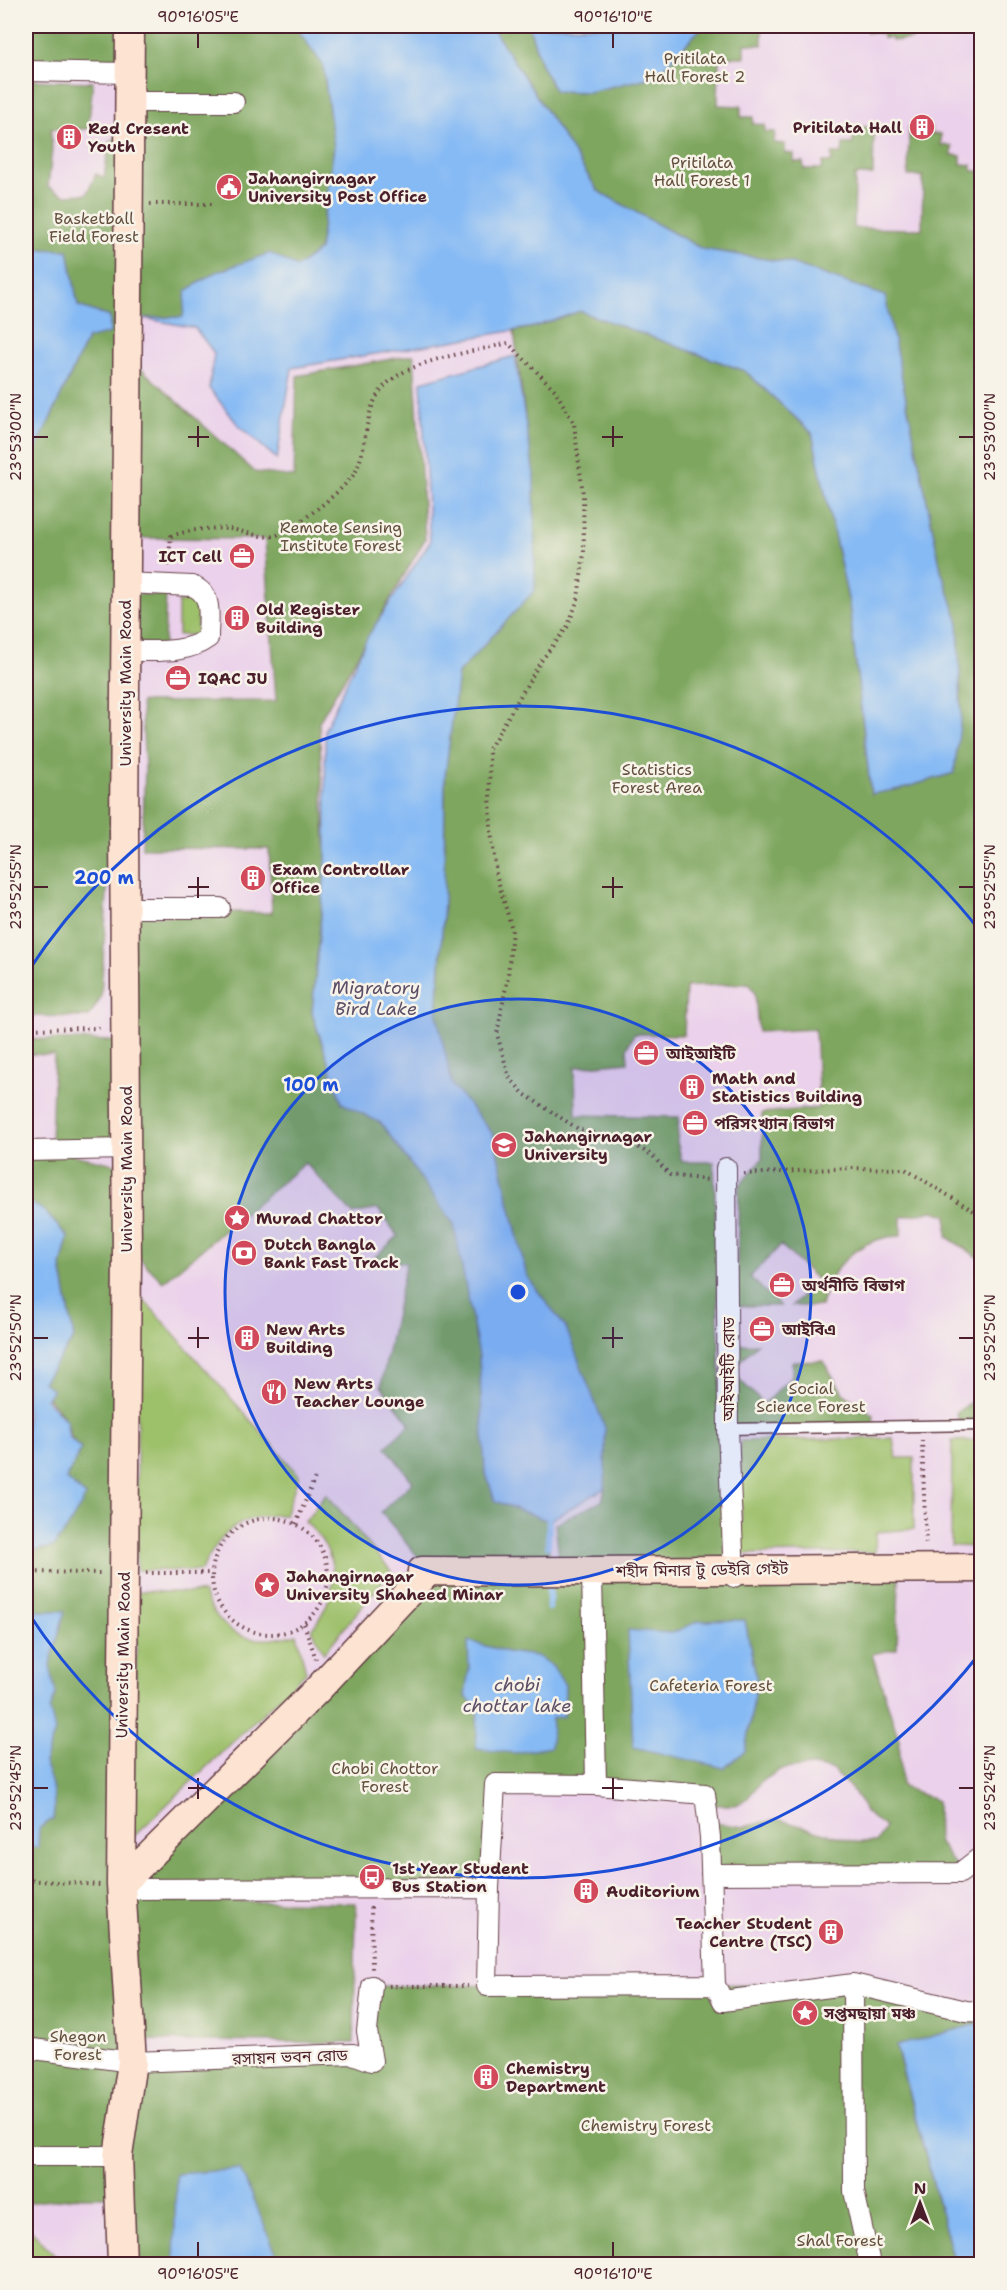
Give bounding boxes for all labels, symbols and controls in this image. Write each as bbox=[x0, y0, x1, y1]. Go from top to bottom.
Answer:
text: 90°16'05"E bbox=[157, 7, 239, 27]
text: 90°16'10"E bbox=[573, 7, 653, 27]
park label: Pritilata Hall Forest 2 bbox=[644, 48, 746, 87]
building icon: Pritilata Hall bbox=[907, 112, 937, 142]
place label: Pritilata Hall bbox=[793, 117, 902, 138]
place label: Red Cresent Youth bbox=[88, 118, 189, 157]
building icon: Red Cresent Youth bbox=[54, 122, 84, 152]
park label: Pritilata Hall Forest 1 bbox=[654, 152, 750, 191]
place label: Jahangirnagar University Post Office bbox=[248, 168, 428, 207]
public building icon: Jahangirnagar University Post Office bbox=[214, 172, 244, 202]
park label: Basketball Field Forest bbox=[49, 208, 139, 247]
text: 23°53'00"N bbox=[6, 393, 26, 481]
text: 23°53'00"N bbox=[980, 393, 1000, 481]
park label: Remote Sensing Institute Forest bbox=[280, 517, 402, 556]
office icon: ICT Cell bbox=[227, 541, 257, 571]
place label: ICT Cell bbox=[158, 546, 222, 567]
place label: Old Register Building bbox=[256, 599, 360, 638]
street label: University Main Road bbox=[115, 600, 136, 766]
building icon: Old Register Building bbox=[222, 603, 252, 633]
office icon: IQAC JU bbox=[163, 663, 193, 693]
place label: IQAC JU bbox=[198, 668, 267, 689]
park label: Statistics Forest Area bbox=[612, 759, 702, 798]
text: 23°52'55"N bbox=[6, 844, 26, 930]
text: 23°52'55"N bbox=[980, 844, 1000, 930]
place label: Exam Controllar Office bbox=[272, 859, 410, 898]
building icon: Exam Controllar Office bbox=[238, 863, 268, 893]
text: 200 m bbox=[74, 866, 135, 890]
water label: Migratory Bird Lake bbox=[332, 976, 420, 1021]
office icon: আইআইটি bbox=[631, 1038, 661, 1068]
place label: আইআইটি bbox=[665, 1043, 737, 1064]
place label: Math and Statistics Building bbox=[712, 1068, 862, 1107]
building icon: Math and Statistics Building bbox=[677, 1072, 707, 1102]
text: 100 m bbox=[283, 1073, 339, 1097]
street label: University Main Road bbox=[116, 1086, 137, 1252]
office icon: পরিসংখ্যান বিভাগ bbox=[680, 1108, 710, 1138]
place label: পরিসংখ্যান বিভাগ bbox=[714, 1113, 835, 1134]
place label: Jahangirnagar University bbox=[524, 1126, 652, 1165]
school or university icon: Jahangirnagar University bbox=[489, 1130, 519, 1160]
place icon: Murad Chattor bbox=[222, 1203, 252, 1233]
place label: Murad Chattor bbox=[256, 1208, 383, 1229]
place label: Dutch Bangla Bank Fast Track bbox=[264, 1234, 399, 1273]
bank icon: Dutch Bangla Bank Fast Track bbox=[229, 1238, 259, 1268]
office icon: অর্থনীতি বিভাগ bbox=[767, 1270, 797, 1300]
place label: অর্থনীতি বিভাগ bbox=[801, 1275, 906, 1296]
centre of rings bbox=[508, 1282, 528, 1302]
text: 23°52'50"N bbox=[6, 1294, 26, 1382]
text: 23°52'50"N bbox=[980, 1294, 1000, 1382]
office icon: আইবিএ bbox=[747, 1314, 777, 1344]
street label: আইআইটি রোড bbox=[718, 1317, 739, 1422]
place label: New Arts Building bbox=[266, 1319, 345, 1358]
place label: আইবিএ bbox=[781, 1319, 836, 1340]
building icon: New Arts Building bbox=[232, 1323, 262, 1353]
place label: New Arts Teacher Lounge bbox=[294, 1373, 425, 1412]
restaurant icon: New Arts Teacher Lounge bbox=[259, 1377, 289, 1407]
park label: Social Science Forest bbox=[756, 1378, 866, 1417]
street label: শহীদ মিনার টু ডেইরি গেইট bbox=[614, 1558, 789, 1582]
place label: Jahangirnagar University Shaheed Minar bbox=[286, 1566, 504, 1605]
place icon: Jahangirnagar University Shaheed Minar bbox=[252, 1570, 282, 1600]
street label: University Main Road bbox=[111, 1571, 135, 1739]
water label: chobi chottar lake bbox=[463, 1673, 571, 1718]
park label: Cafeteria Forest bbox=[649, 1675, 773, 1696]
text: 23°52'45"N bbox=[6, 1745, 26, 1831]
text: 23°52'45"N bbox=[980, 1745, 1000, 1831]
park label: Chobi Chottor Forest bbox=[331, 1758, 439, 1797]
place label: 1st Year Student Bus Station bbox=[392, 1858, 529, 1897]
bus stop icon: 1st Year Student Bus Station bbox=[357, 1862, 387, 1892]
building icon: Auditorium bbox=[571, 1876, 601, 1906]
place label: Auditorium bbox=[606, 1881, 700, 1902]
place label: Teacher Student Centre (TSC) bbox=[675, 1913, 812, 1952]
building icon: Teacher Student Centre (TSC) bbox=[816, 1917, 846, 1947]
place icon: সপ্তমছায়া মঞ্চ bbox=[790, 1998, 820, 2028]
place label: সপ্তমছায়া মঞ্চ bbox=[823, 2003, 916, 2024]
park label: Shegon Forest bbox=[50, 2026, 107, 2065]
street label: রসায়ন ভবন রোড bbox=[231, 2044, 349, 2070]
place label: Chemistry Department bbox=[506, 2058, 606, 2097]
building icon: Chemistry Department bbox=[471, 2062, 501, 2092]
park label: Chemistry Forest bbox=[581, 2115, 711, 2136]
north arrow bbox=[890, 2173, 950, 2233]
text: N bbox=[914, 2178, 926, 2199]
park label: Shal Forest bbox=[797, 2230, 883, 2251]
text: 90°16'05"E bbox=[157, 2264, 239, 2284]
text: 90°16'10"E bbox=[573, 2264, 653, 2284]

